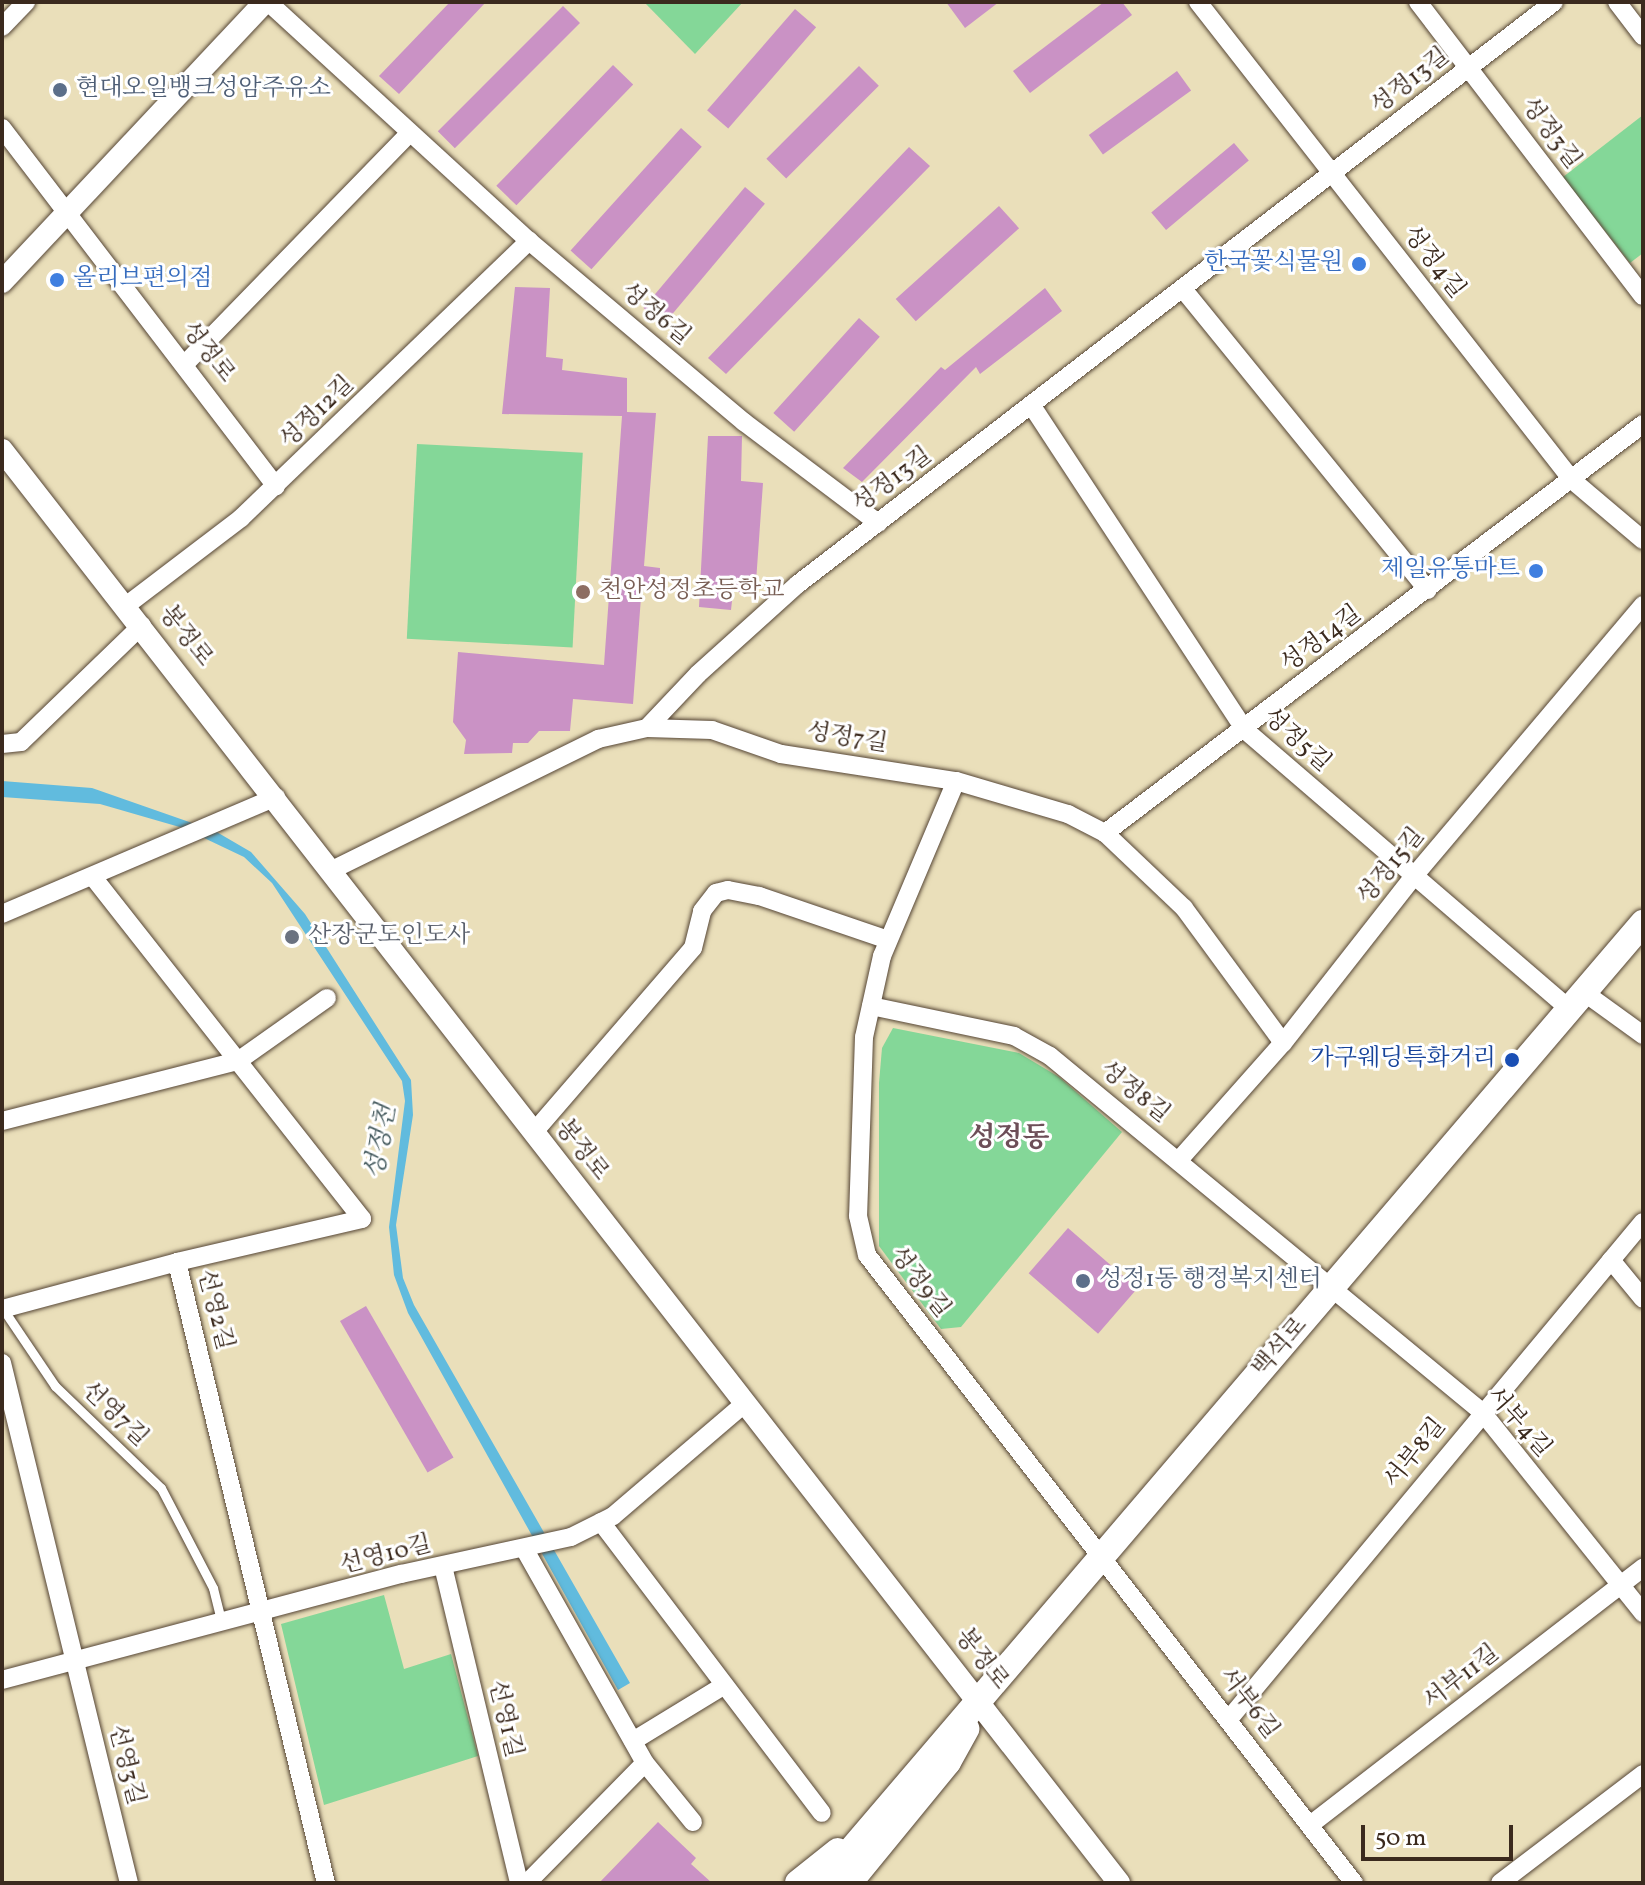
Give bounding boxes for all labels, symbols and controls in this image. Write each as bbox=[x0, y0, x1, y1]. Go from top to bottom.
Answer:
street label: 성정13길 bbox=[1366, 43, 1456, 121]
place label: 현대오일뱅크성암주유소 bbox=[76, 76, 331, 104]
marker: 현대오일뱅크성암주유소 bbox=[51, 81, 69, 99]
street label: 성정3길 bbox=[1514, 93, 1586, 175]
street label: 성정4길 bbox=[1396, 221, 1470, 305]
place label: 한국꽃식물원 bbox=[1204, 250, 1343, 278]
marker: 한국꽃식물원 bbox=[1350, 255, 1368, 273]
place label: 올리브편의점 bbox=[73, 266, 212, 294]
marker: 올리브편의점 bbox=[48, 271, 66, 289]
street label: 성정6길 bbox=[614, 278, 696, 352]
street label: 성정로 bbox=[174, 317, 240, 389]
street label: 성정12길 bbox=[275, 371, 361, 455]
street label: 성정13길 bbox=[848, 442, 938, 520]
place label: 제일유통마트 bbox=[1381, 557, 1520, 585]
marker: 제일유통마트 bbox=[1527, 562, 1545, 580]
place label: 천안성정초등학교 bbox=[599, 578, 784, 606]
marker: 천안성정초등학교 bbox=[574, 583, 592, 601]
street label: 성정14길 bbox=[1276, 600, 1368, 680]
street label: 봉정로 bbox=[152, 601, 218, 673]
street label: 성정5길 bbox=[1256, 703, 1336, 779]
street label: 성정7길 bbox=[805, 718, 889, 760]
street label: 성정15길 bbox=[1352, 823, 1432, 911]
place label: 산장군도인도사 bbox=[308, 923, 470, 951]
marker: 산장군도인도사 bbox=[283, 928, 301, 946]
place label: 가구웨딩특화거리 bbox=[1311, 1046, 1496, 1074]
marker: 가구웨딩특화거리 bbox=[1503, 1051, 1521, 1069]
street label: 성정8길 bbox=[1093, 1056, 1175, 1130]
water label: 성정천 bbox=[360, 1102, 404, 1182]
street label: 봉정로 bbox=[548, 1115, 614, 1187]
district label: 성정동 bbox=[968, 1122, 1050, 1156]
street label: 성정9길 bbox=[882, 1242, 956, 1324]
street label: 선영2길 bbox=[190, 1267, 238, 1353]
place label: 성정1동 행정복지센터 bbox=[1099, 1267, 1322, 1295]
marker: 성정1동 행정복지센터 bbox=[1074, 1272, 1092, 1290]
street label: 백석로 bbox=[1247, 1312, 1315, 1384]
street label: 선영7길 bbox=[75, 1376, 153, 1454]
street label: 서부4길 bbox=[1480, 1382, 1556, 1464]
street label: 서부8길 bbox=[1379, 1413, 1453, 1495]
street label: 선영10길 bbox=[337, 1531, 435, 1581]
street label: 봉정로 bbox=[948, 1624, 1014, 1696]
street label: 서부11길 bbox=[1418, 1640, 1506, 1716]
street label: 서부6길 bbox=[1212, 1663, 1284, 1745]
street label: 선영1길 bbox=[481, 1677, 527, 1761]
street label: 선영3길 bbox=[101, 1722, 149, 1808]
scale bar bbox=[1365, 1809, 1517, 1859]
text: 50 m bbox=[1375, 1822, 1427, 1856]

